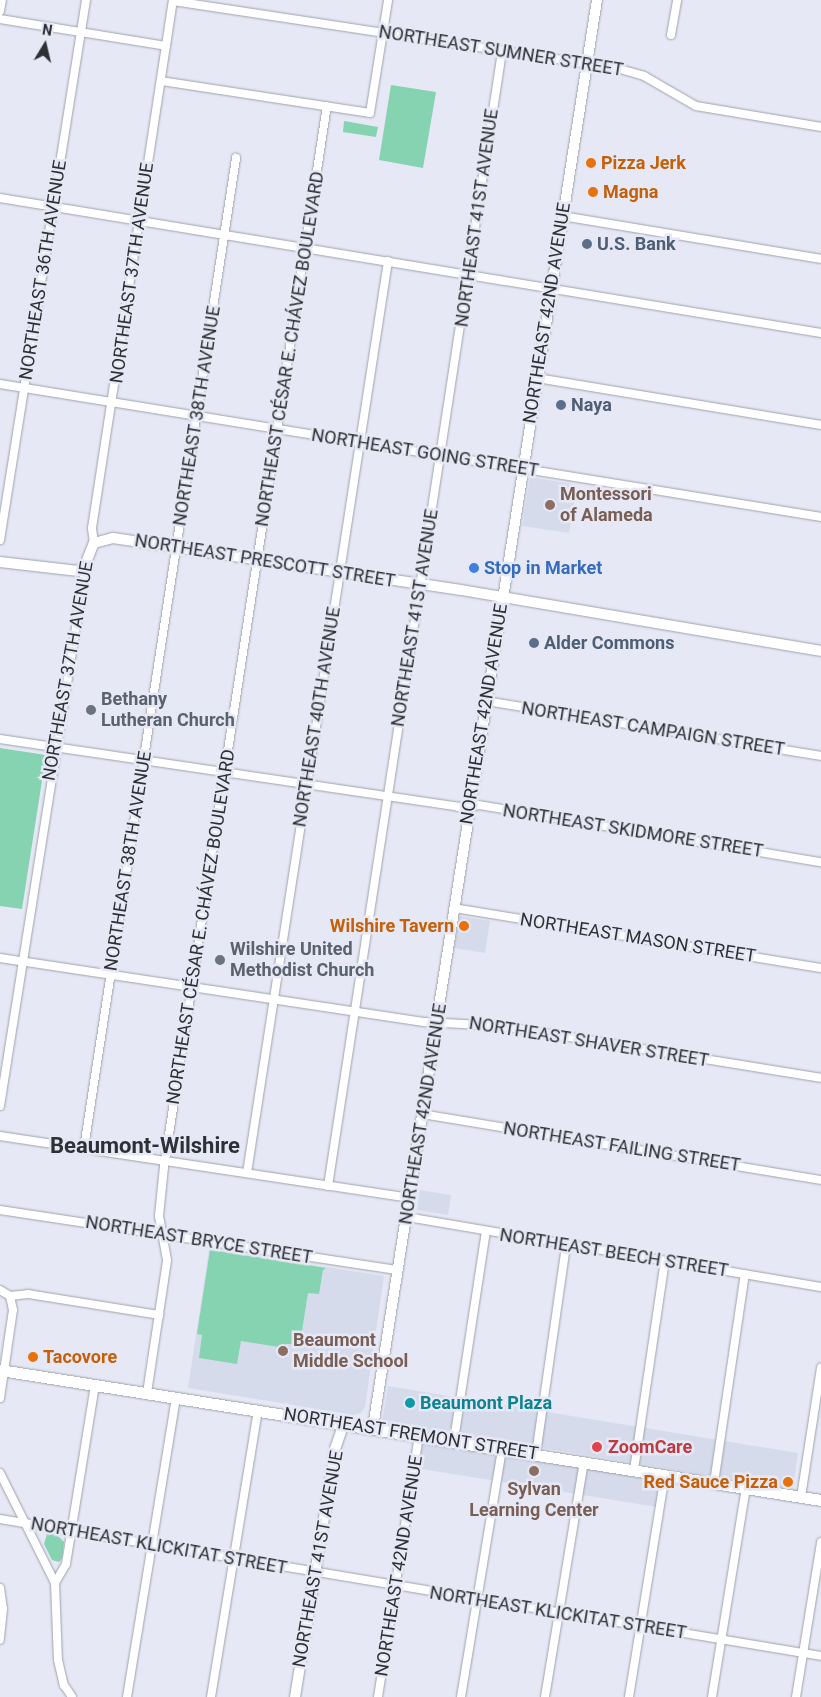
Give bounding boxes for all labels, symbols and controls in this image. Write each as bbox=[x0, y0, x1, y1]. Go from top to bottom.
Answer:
north arrow bbox=[20, 20, 70, 70]
street label: NORTHEAST SUMNER STREET bbox=[377, 21, 625, 81]
text: N bbox=[41, 22, 53, 39]
street label: NORTHEAST 41ST AVENUE bbox=[451, 107, 503, 329]
place label: Pizza Jerk bbox=[601, 152, 686, 174]
marker: Pizza Jerk bbox=[585, 157, 597, 169]
street label: NORTHEAST 36TH AVENUE bbox=[15, 158, 71, 382]
street label: NORTHEAST 37TH AVENUE bbox=[106, 161, 158, 385]
street label: NORTHEAST CÉSAR E. CHÁVEZ BOULEVARD bbox=[251, 170, 329, 528]
place label: Magna bbox=[603, 181, 658, 203]
marker: Magna bbox=[587, 186, 599, 198]
street label: NORTHEAST 42ND AVENUE bbox=[519, 201, 575, 425]
place label: U.S. Bank bbox=[597, 233, 676, 255]
marker: U.S. Bank bbox=[581, 238, 593, 250]
street label: NORTHEAST 38TH AVENUE bbox=[169, 304, 225, 528]
place label: Naya bbox=[571, 394, 612, 416]
marker: Naya bbox=[555, 399, 567, 411]
street label: NORTHEAST GOING STREET bbox=[310, 424, 540, 482]
place label: Montessori of Alameda bbox=[560, 484, 653, 526]
marker: Montessori of Alameda bbox=[544, 499, 556, 511]
street label: NORTHEAST 41ST AVENUE bbox=[387, 507, 443, 729]
street label: NORTHEAST PRESCOTT STREET bbox=[133, 530, 397, 592]
place label: Stop in Market bbox=[484, 557, 602, 579]
street label: NORTHEAST 37TH AVENUE bbox=[38, 559, 98, 783]
marker: Stop in Market bbox=[468, 562, 480, 574]
street label: NORTHEAST 42ND AVENUE bbox=[456, 602, 512, 826]
street label: NORTHEAST 40TH AVENUE bbox=[289, 605, 345, 829]
place label: Alder Commons bbox=[544, 632, 674, 654]
marker: Alder Commons bbox=[528, 637, 540, 649]
place label: Bethany Lutheran Church bbox=[101, 689, 235, 732]
street label: NORTHEAST CAMPAIGN STREET bbox=[520, 697, 786, 761]
marker: Bethany Lutheran Church bbox=[85, 704, 97, 716]
street label: NORTHEAST CÉSAR E. CHÁVEZ BOULEVARD bbox=[162, 748, 240, 1106]
street label: NORTHEAST 38TH AVENUE bbox=[100, 749, 156, 973]
street label: NORTHEAST SKIDMORE STREET bbox=[501, 800, 765, 862]
street label: NORTHEAST MASON STREET bbox=[518, 909, 758, 967]
place label: Wilshire Tavern bbox=[329, 915, 454, 937]
marker: Wilshire Tavern bbox=[458, 920, 470, 932]
place label: Wilshire United Methodist Church bbox=[230, 939, 374, 982]
marker: Wilshire United Methodist Church bbox=[214, 954, 226, 966]
street label: NORTHEAST 42ND AVENUE bbox=[395, 1002, 451, 1226]
street label: NORTHEAST SHAVER STREET bbox=[467, 1012, 711, 1072]
street label: NORTHEAST FAILING STREET bbox=[502, 1118, 742, 1176]
district label: Beaumont-Wilshire bbox=[50, 1133, 240, 1159]
street label: NORTHEAST BRYCE STREET bbox=[84, 1211, 314, 1269]
street label: NORTHEAST BEECH STREET bbox=[498, 1224, 730, 1282]
place label: Beaumont Middle School bbox=[293, 1330, 408, 1372]
marker: Beaumont Middle School bbox=[277, 1345, 289, 1357]
place label: Tacovore bbox=[43, 1346, 117, 1368]
marker: Tacovore bbox=[27, 1351, 39, 1363]
place label: Beaumont Plaza bbox=[420, 1392, 552, 1414]
marker: Beaumont Plaza bbox=[404, 1397, 416, 1409]
street label: NORTHEAST FREMONT STREET bbox=[282, 1403, 540, 1465]
place label: ZoomCare bbox=[608, 1436, 692, 1458]
marker: ZoomCare bbox=[590, 1440, 604, 1454]
street label: NORTHEAST 41ST AVENUE bbox=[288, 1449, 348, 1669]
street label: NORTHEAST 42ND AVENUE bbox=[371, 1454, 427, 1678]
marker: Sylvan Learning Center bbox=[528, 1465, 540, 1477]
place label: Red Sauce Pizza bbox=[643, 1471, 778, 1493]
marker: Red Sauce Pizza bbox=[782, 1476, 794, 1488]
place label: Sylvan Learning Center bbox=[469, 1479, 599, 1522]
street label: NORTHEAST KLICKITAT STREET bbox=[29, 1513, 289, 1579]
street label: NORTHEAST KLICKITAT STREET bbox=[428, 1582, 688, 1644]

